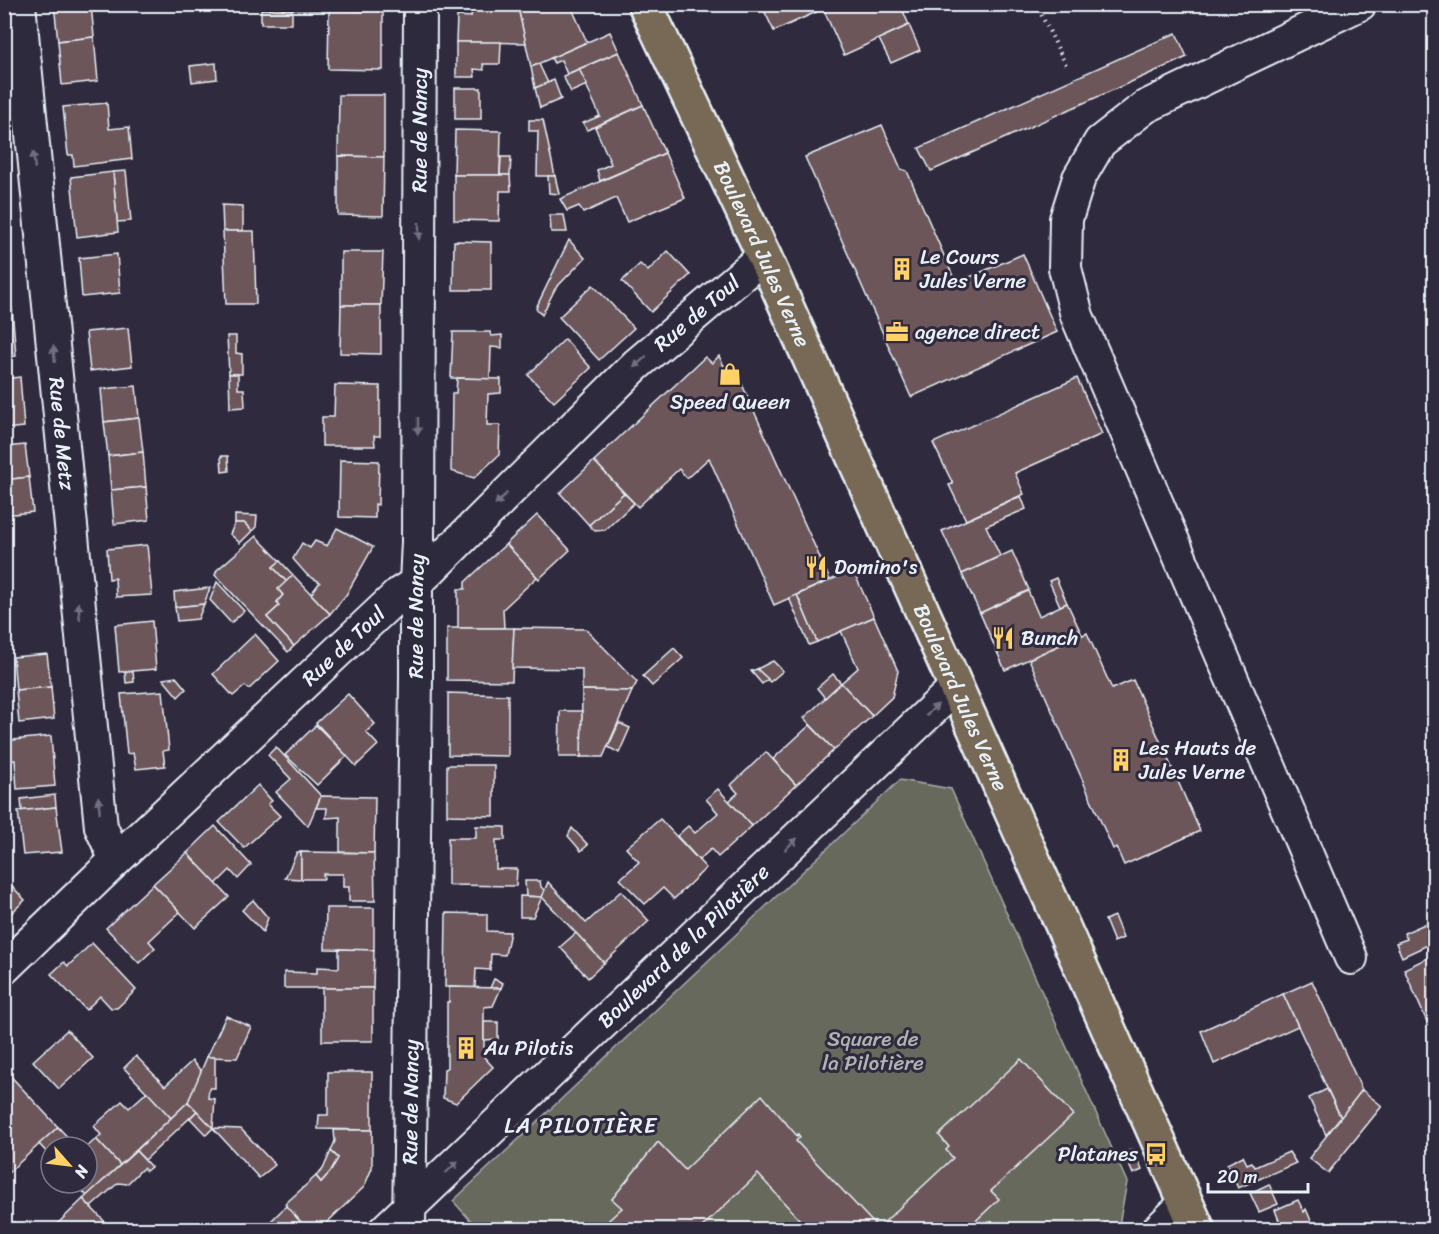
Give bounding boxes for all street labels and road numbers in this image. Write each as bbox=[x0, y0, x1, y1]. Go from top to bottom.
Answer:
street label: Rue de Nancy bbox=[400, 68, 439, 193]
street label: Boulevard Jules Verne bbox=[703, 154, 821, 354]
street label: Rue de Toul bbox=[645, 264, 750, 362]
street label: Rue de Metz bbox=[37, 375, 86, 493]
street label: Rue de Nancy bbox=[397, 553, 436, 678]
street label: Rue de Toul bbox=[292, 596, 395, 696]
street label: Boulevard Jules Verne bbox=[902, 597, 1019, 798]
street label: Boulevard de la Pilotière bbox=[588, 854, 779, 1038]
street label: Rue de Nancy bbox=[391, 1039, 430, 1165]

